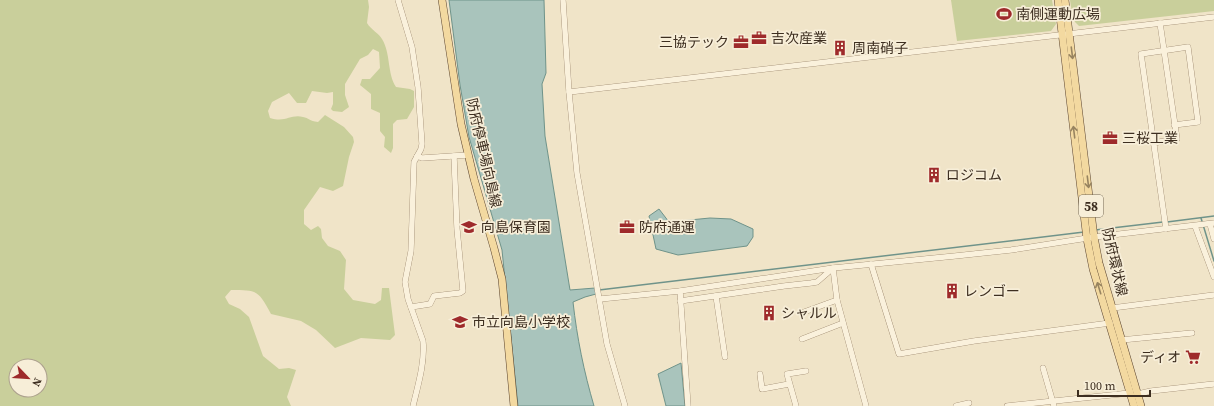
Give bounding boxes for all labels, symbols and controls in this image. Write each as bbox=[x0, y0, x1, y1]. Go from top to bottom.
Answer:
place label: 南側運動広場 bbox=[1016, 4, 1100, 24]
sports icon: 南側運動広場 bbox=[995, 5, 1013, 23]
place label: 吉次産業 bbox=[771, 28, 827, 48]
office icon: 吉次産業 bbox=[750, 29, 768, 47]
place label: 三協テック bbox=[659, 32, 729, 52]
office icon: 三協テック bbox=[732, 33, 750, 51]
place label: 周南硝子 bbox=[852, 38, 908, 58]
building icon: 周南硝子 bbox=[831, 39, 849, 57]
one-way arrow bbox=[1068, 46, 1076, 59]
street label: 防府停車場向島線 bbox=[462, 96, 506, 210]
one-way arrow bbox=[1070, 126, 1078, 139]
place label: 三桜工業 bbox=[1122, 128, 1178, 148]
office icon: 三桜工業 bbox=[1101, 129, 1119, 147]
place label: ロジコム bbox=[946, 165, 1002, 185]
building icon: ロジコム bbox=[925, 166, 943, 184]
one-way arrow bbox=[1084, 175, 1091, 188]
road number: 58 bbox=[1079, 195, 1103, 217]
place label: 向島保育園 bbox=[481, 217, 551, 237]
place label: 防府通運 bbox=[639, 217, 695, 237]
school or university icon: 向島保育園 bbox=[460, 218, 478, 236]
office icon: 防府通運 bbox=[618, 218, 636, 236]
street label: 防府環状線 bbox=[1097, 226, 1133, 298]
place label: レンゴー bbox=[964, 281, 1020, 301]
building icon: レンゴー bbox=[943, 282, 961, 300]
one-way arrow bbox=[1095, 282, 1102, 295]
place label: シャルル bbox=[781, 303, 837, 323]
building icon: シャルル bbox=[760, 304, 778, 322]
place label: 市立向島小学校 bbox=[472, 312, 570, 332]
school or university icon: 市立向島小学校 bbox=[451, 313, 469, 331]
place label: ディオ bbox=[1140, 347, 1181, 367]
supermarket icon: ディオ bbox=[1184, 348, 1202, 366]
north arrow bbox=[8, 358, 48, 398]
scale bar bbox=[1078, 372, 1150, 398]
text: N bbox=[28, 375, 45, 389]
text: 100 m bbox=[1084, 378, 1116, 394]

